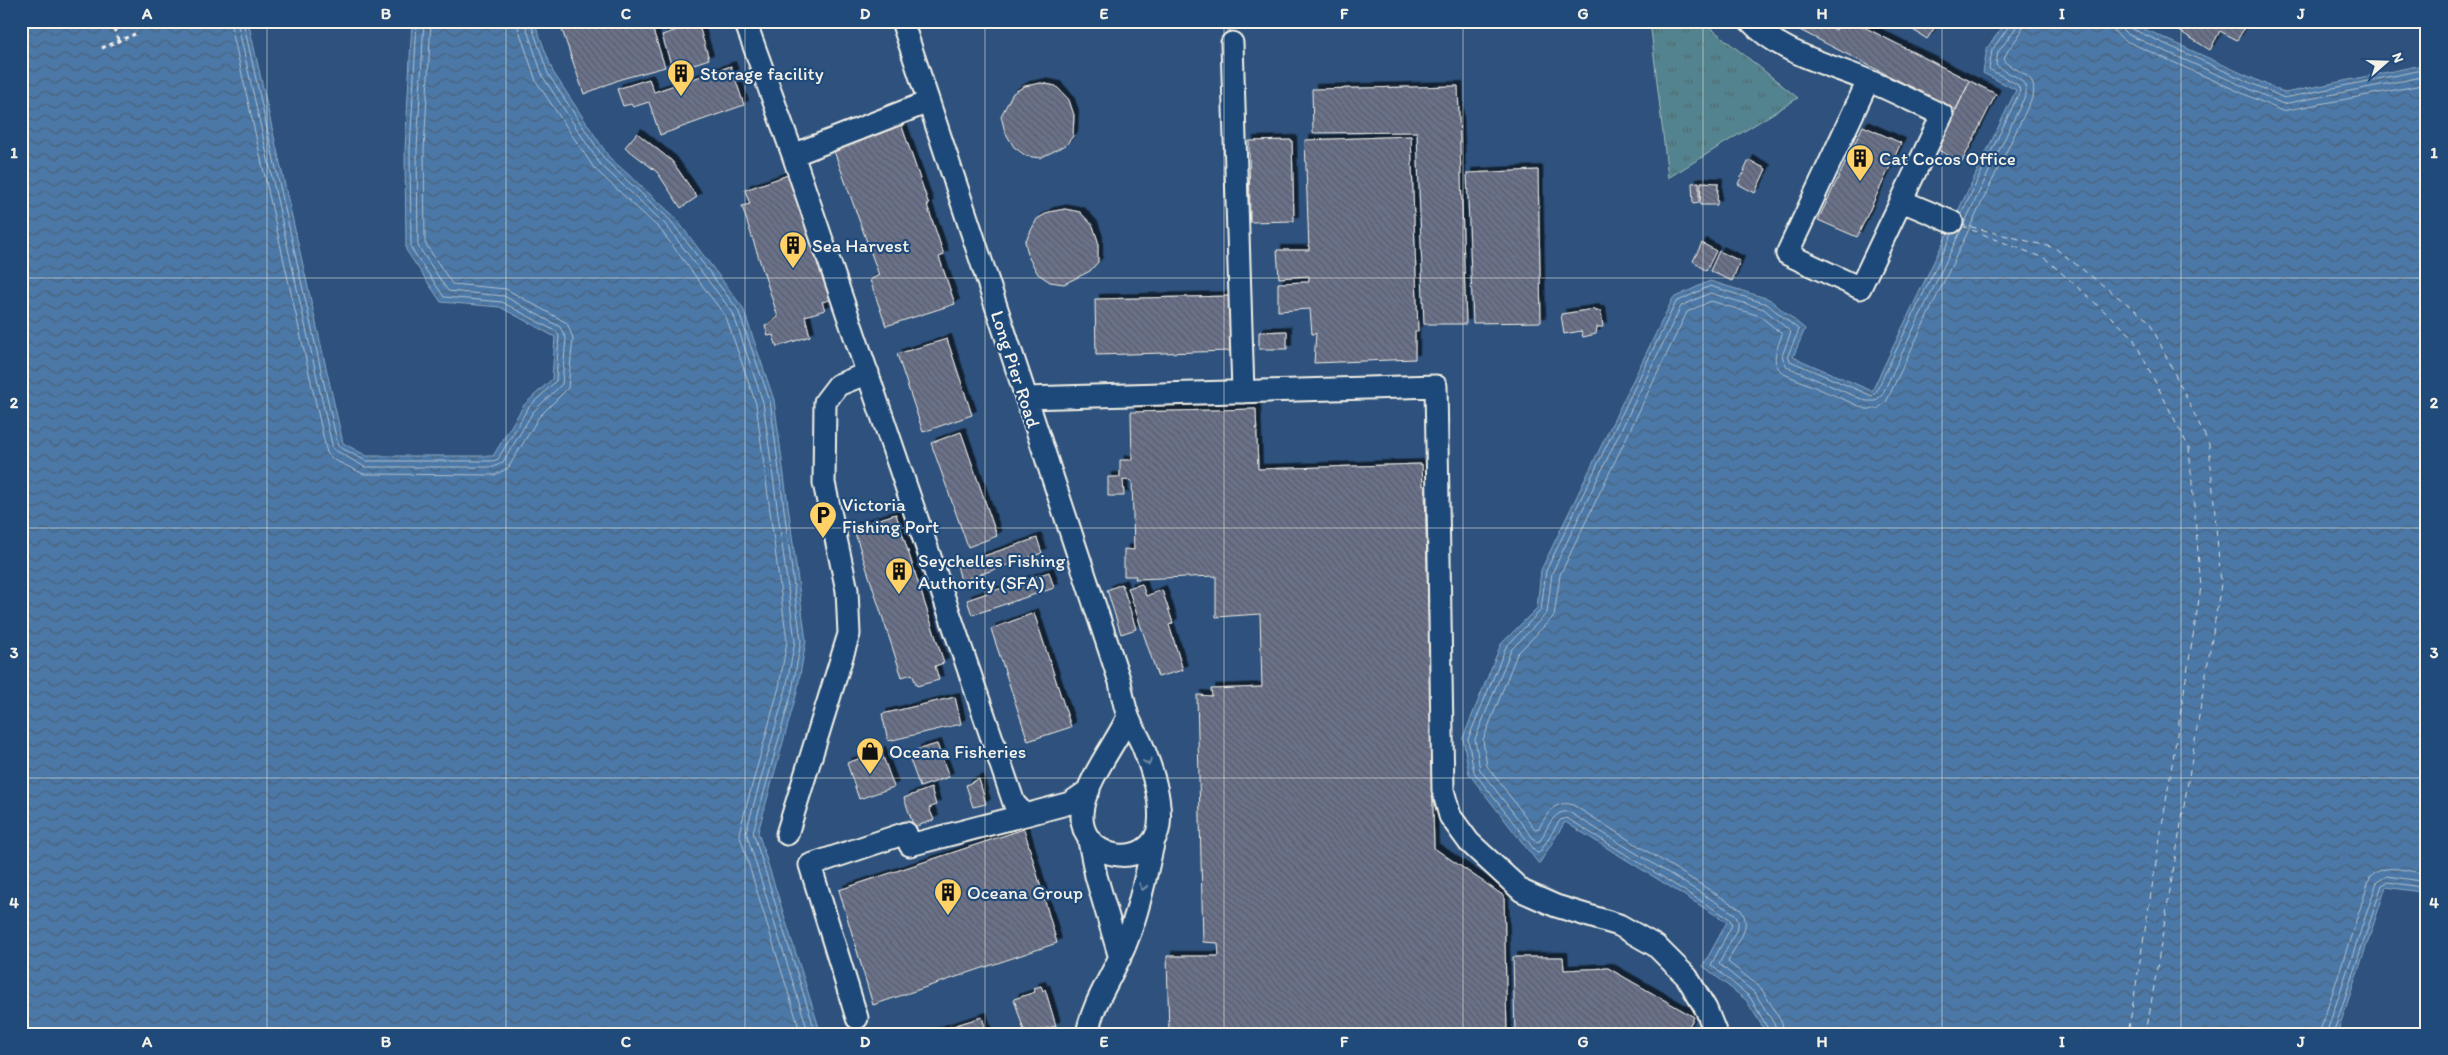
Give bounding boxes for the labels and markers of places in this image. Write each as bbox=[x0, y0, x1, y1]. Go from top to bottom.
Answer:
building icon: Storage facility bbox=[666, 58, 696, 97]
place label: Storage facility bbox=[700, 62, 824, 85]
building icon: Cat Cocos Office bbox=[1845, 143, 1875, 182]
place label: Cat Cocos Office bbox=[1879, 147, 2016, 170]
building icon: Sea Harvest bbox=[778, 230, 808, 269]
place label: Sea Harvest bbox=[812, 234, 909, 257]
place label: Victoria Fishing Port bbox=[842, 493, 939, 538]
parking icon: Victoria Fishing Port bbox=[808, 500, 838, 539]
place label: Seychelles Fishing Authority (SFA) bbox=[918, 549, 1066, 594]
building icon: Seychelles Fishing Authority (SFA) bbox=[884, 556, 914, 595]
shop icon: Oceana Fisheries bbox=[855, 736, 885, 775]
place label: Oceana Fisheries bbox=[889, 740, 1026, 763]
building icon: Oceana Group bbox=[933, 877, 963, 916]
place label: Oceana Group bbox=[967, 881, 1083, 904]

